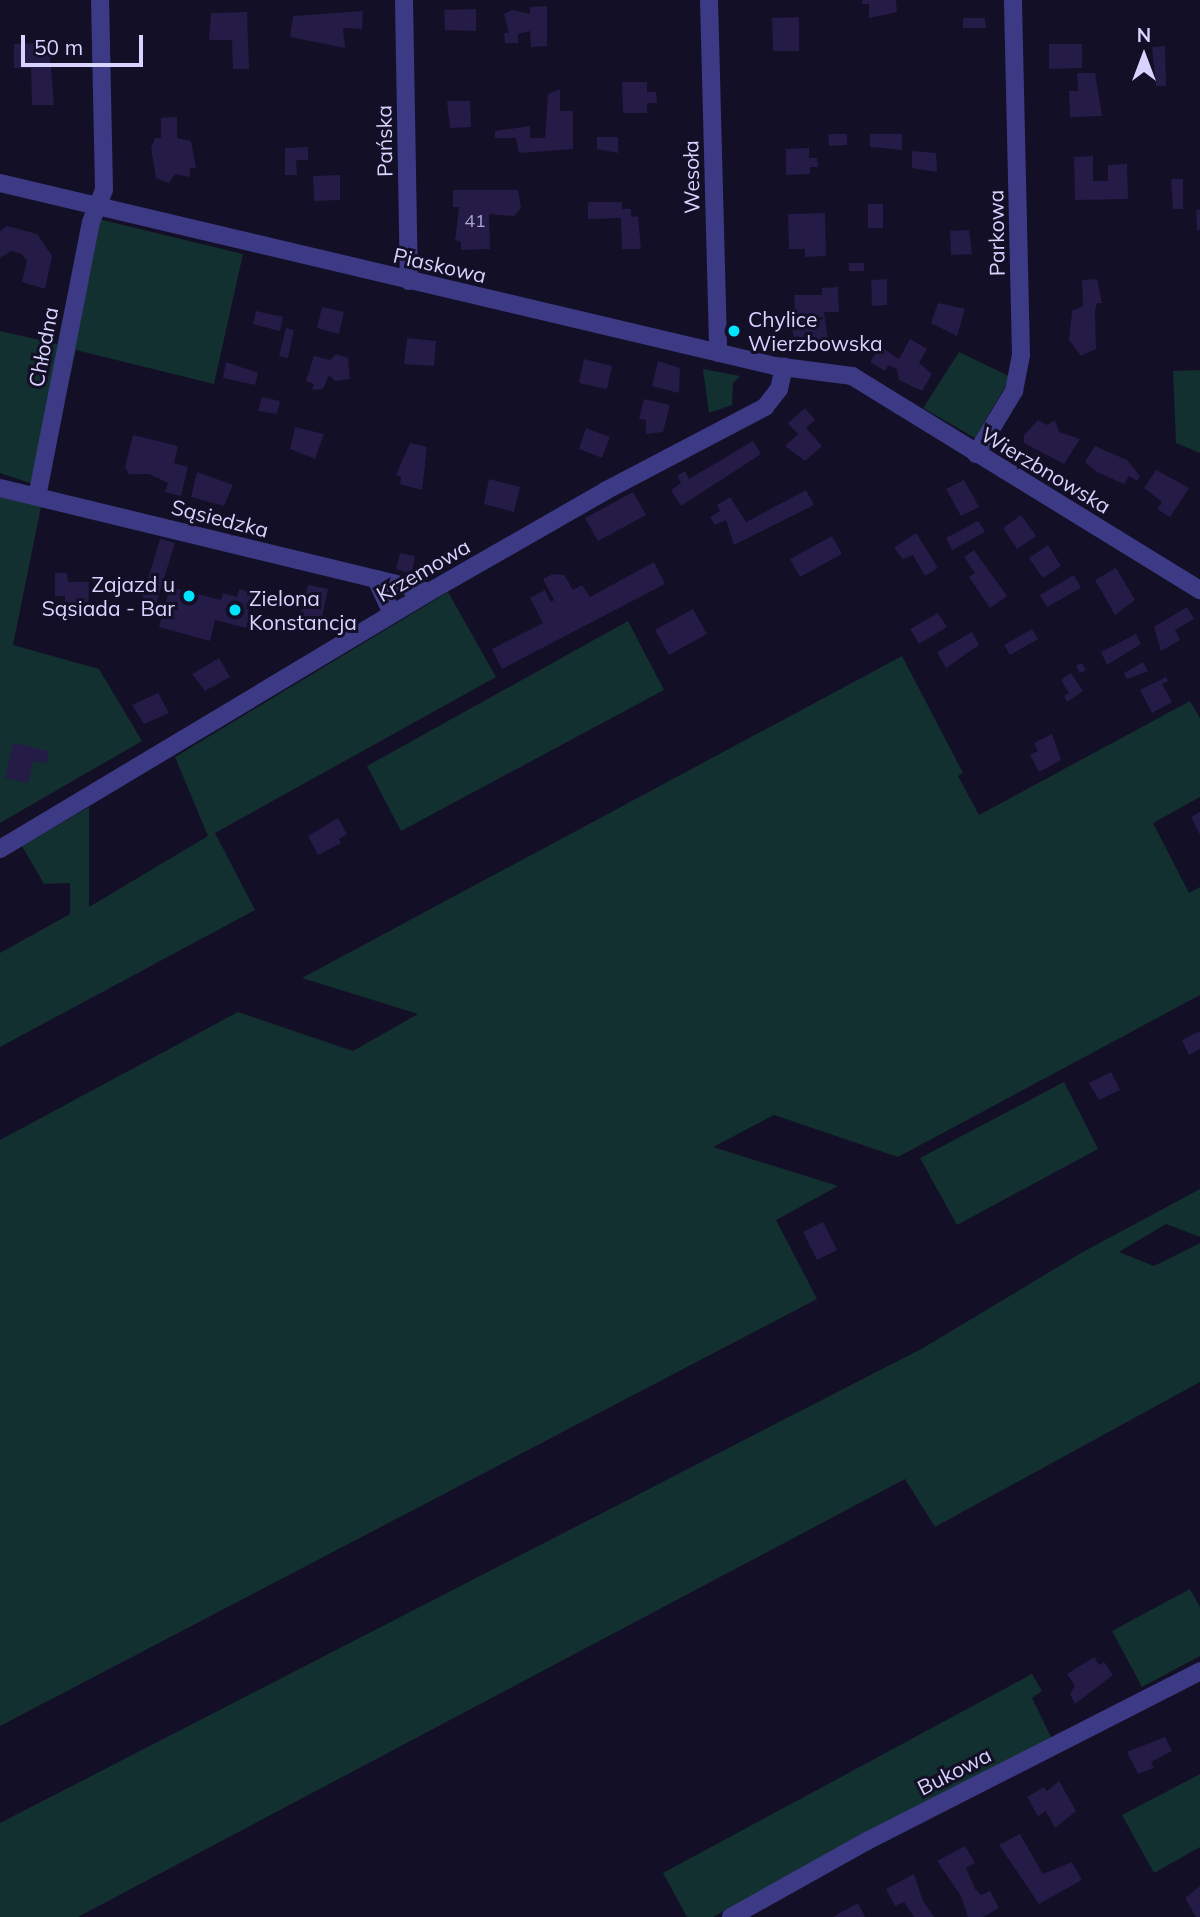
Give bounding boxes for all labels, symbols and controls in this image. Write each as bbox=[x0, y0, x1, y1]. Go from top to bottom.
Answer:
scale bar bbox=[24, 21, 147, 65]
north arrow bbox=[1109, 21, 1179, 91]
text: N bbox=[1137, 23, 1151, 47]
text: 50 m bbox=[34, 34, 83, 60]
street label: Pańska bbox=[371, 105, 397, 177]
street label: Wesoła bbox=[678, 140, 704, 214]
street label: Parkowa bbox=[983, 190, 1009, 276]
house number: 41 bbox=[464, 210, 486, 232]
street label: Piaskowa bbox=[391, 242, 489, 288]
street label: Chłodna bbox=[23, 305, 63, 389]
place label: Chylice Wierzbowska bbox=[748, 306, 883, 356]
marker: Chylice Wierzbowska bbox=[726, 323, 742, 339]
street label: Wierzbnowska bbox=[977, 421, 1115, 519]
street label: Sąsiedzka bbox=[169, 494, 271, 542]
street label: Krzemowa bbox=[372, 533, 474, 607]
place label: Zajazd u Sąsiada - Bar bbox=[42, 571, 175, 621]
place label: Zielona Konstancja bbox=[249, 585, 357, 635]
marker: Zajazd u Sąsiada - Bar bbox=[181, 588, 197, 604]
marker: Zielona Konstancja bbox=[227, 602, 243, 618]
street label: Bukowa bbox=[913, 1742, 995, 1800]

